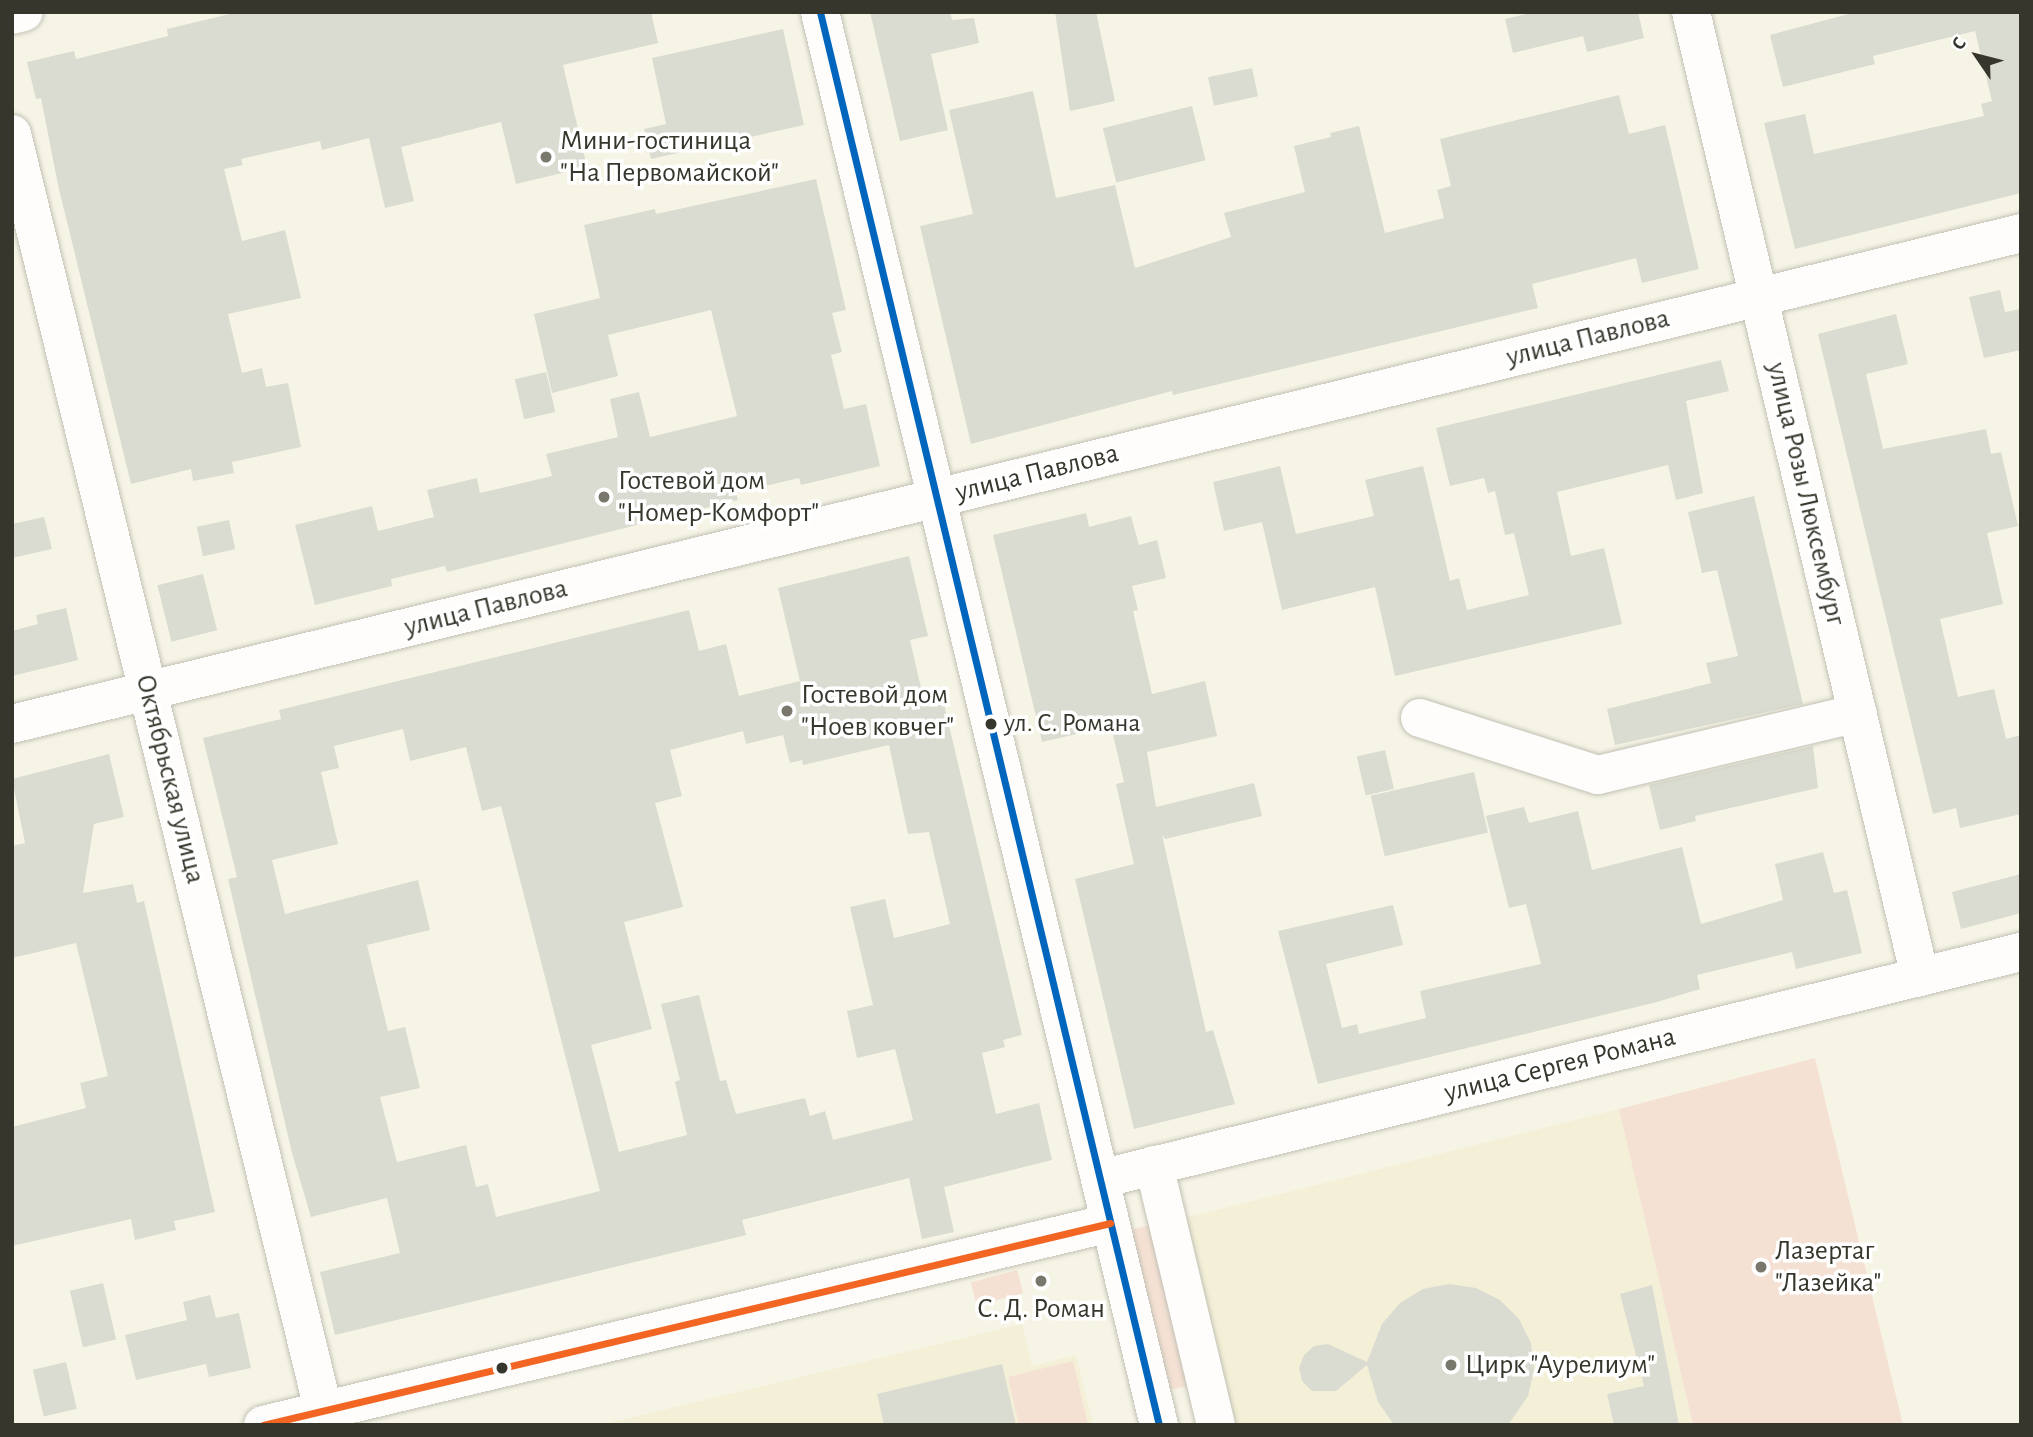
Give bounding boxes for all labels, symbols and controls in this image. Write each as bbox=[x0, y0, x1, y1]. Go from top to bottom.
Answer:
north arrow bbox=[1942, 21, 2012, 91]
text: С bbox=[1949, 34, 1970, 53]
place label: Мини-гостиница "На Первомайской" bbox=[560, 124, 779, 190]
marker: Мини-гостиница "На Первомайской" bbox=[538, 149, 554, 165]
street label: улица Павлова bbox=[1503, 302, 1673, 374]
street label: улица Розы Люксембург bbox=[1759, 359, 1853, 629]
street label: улица Павлова bbox=[952, 437, 1122, 509]
place label: Гостевой дом "Номер-Комфорт" bbox=[618, 464, 819, 530]
marker: Гостевой дом "Номер-Комфорт" bbox=[596, 489, 612, 505]
street label: улица Павлова bbox=[401, 572, 571, 644]
street label: Октябрьская улица bbox=[128, 671, 212, 887]
place label: Гостевой дом "Ноев ковчег" bbox=[801, 678, 954, 744]
marker: Гостевой дом "Ноев ковчег" bbox=[779, 703, 795, 719]
place label: ул. С. Романа bbox=[1004, 708, 1140, 740]
marker: ул. С. Романа bbox=[984, 717, 998, 731]
street label: улица Сергея Романа bbox=[1441, 1020, 1679, 1110]
place label: Лазертаг "Лазейка" bbox=[1775, 1234, 1881, 1300]
marker: Лазертаг "Лазейка" bbox=[1753, 1259, 1769, 1275]
marker: С. Д. Роман bbox=[1033, 1273, 1049, 1289]
place label: С. Д. Роман bbox=[977, 1292, 1105, 1326]
place label: Цирк "Аурелиум" bbox=[1465, 1348, 1655, 1382]
marker: Цирк "Аурелиум" bbox=[1443, 1357, 1459, 1373]
unlabelled marker bbox=[495, 1361, 509, 1375]

